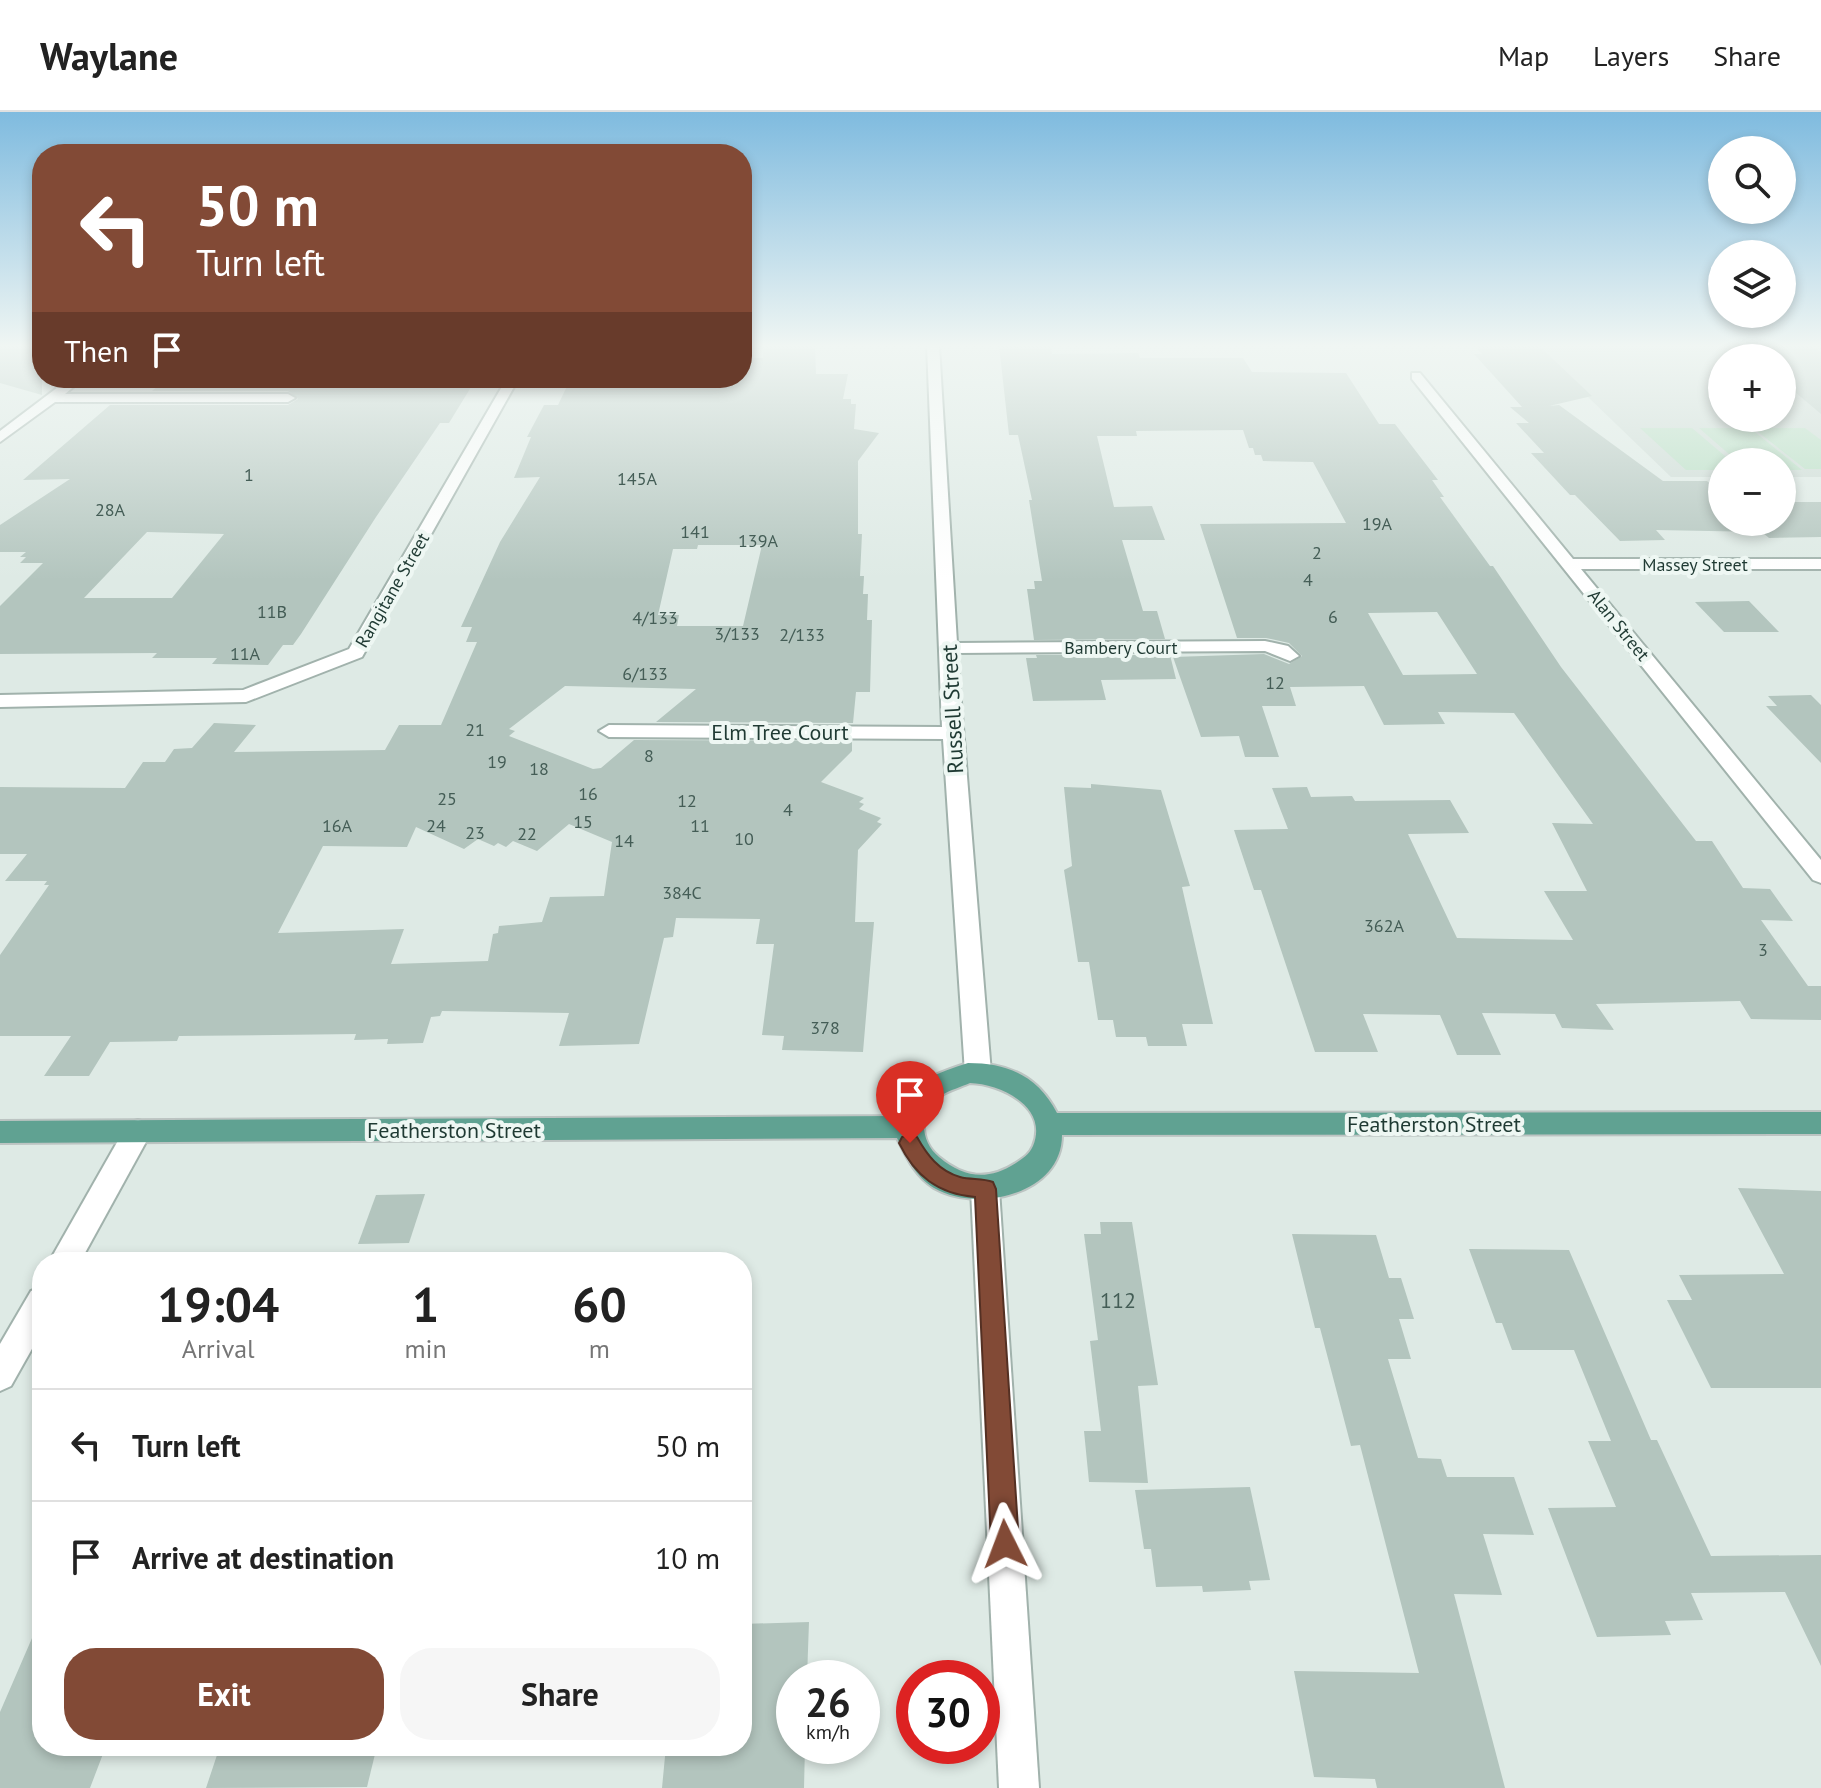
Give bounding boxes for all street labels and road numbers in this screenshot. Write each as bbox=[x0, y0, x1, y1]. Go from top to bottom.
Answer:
street label: Rangitane Street bbox=[350, 529, 434, 651]
street label: Massey Street bbox=[1642, 553, 1748, 576]
street label: Alan Street bbox=[1583, 585, 1655, 665]
street label: Bambery Court bbox=[1064, 636, 1178, 659]
street label: Russell Street bbox=[935, 643, 969, 774]
street label: Elm Tree Court bbox=[711, 718, 849, 746]
street label: Featherston Street bbox=[1347, 1110, 1522, 1138]
street label: Featherston Street bbox=[367, 1116, 542, 1144]

